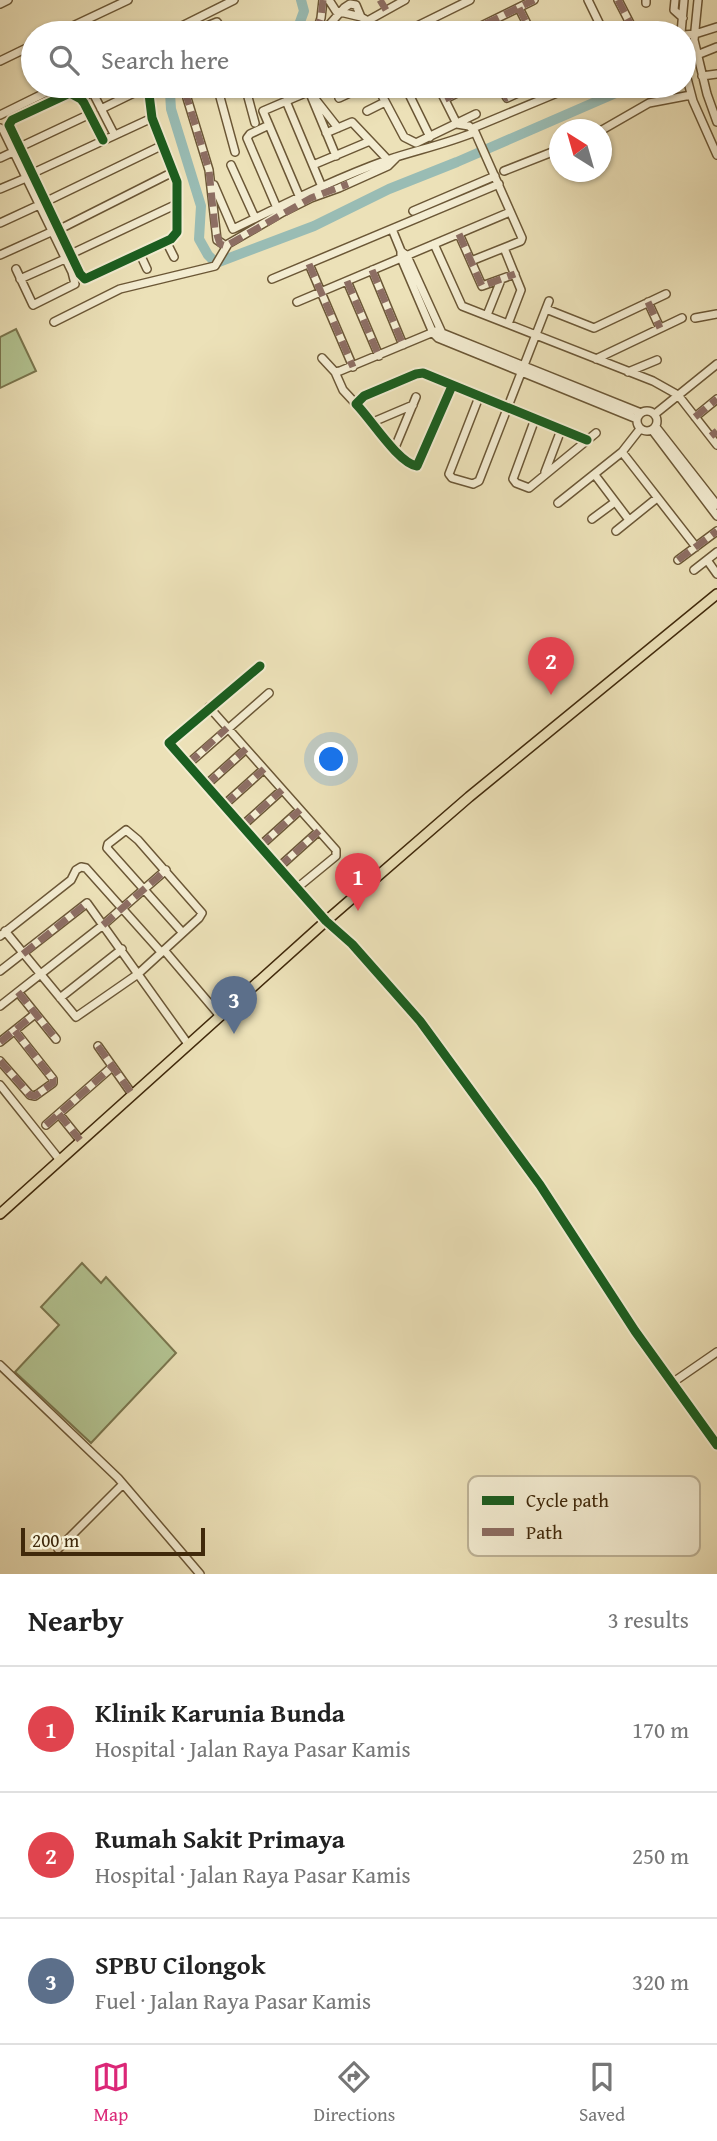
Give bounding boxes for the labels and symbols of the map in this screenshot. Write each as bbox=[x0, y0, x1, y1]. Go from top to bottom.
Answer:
north arrow bbox=[549, 119, 612, 182]
pin: 2 bbox=[528, 637, 574, 695]
your location bbox=[314, 742, 348, 776]
pin: 1 bbox=[335, 853, 381, 911]
pin: 3 bbox=[211, 976, 257, 1034]
legend bbox=[468, 1476, 700, 1556]
text: Cycle path bbox=[526, 1486, 609, 1514]
text: Path bbox=[526, 1518, 563, 1546]
scale bar bbox=[21, 1525, 205, 1557]

